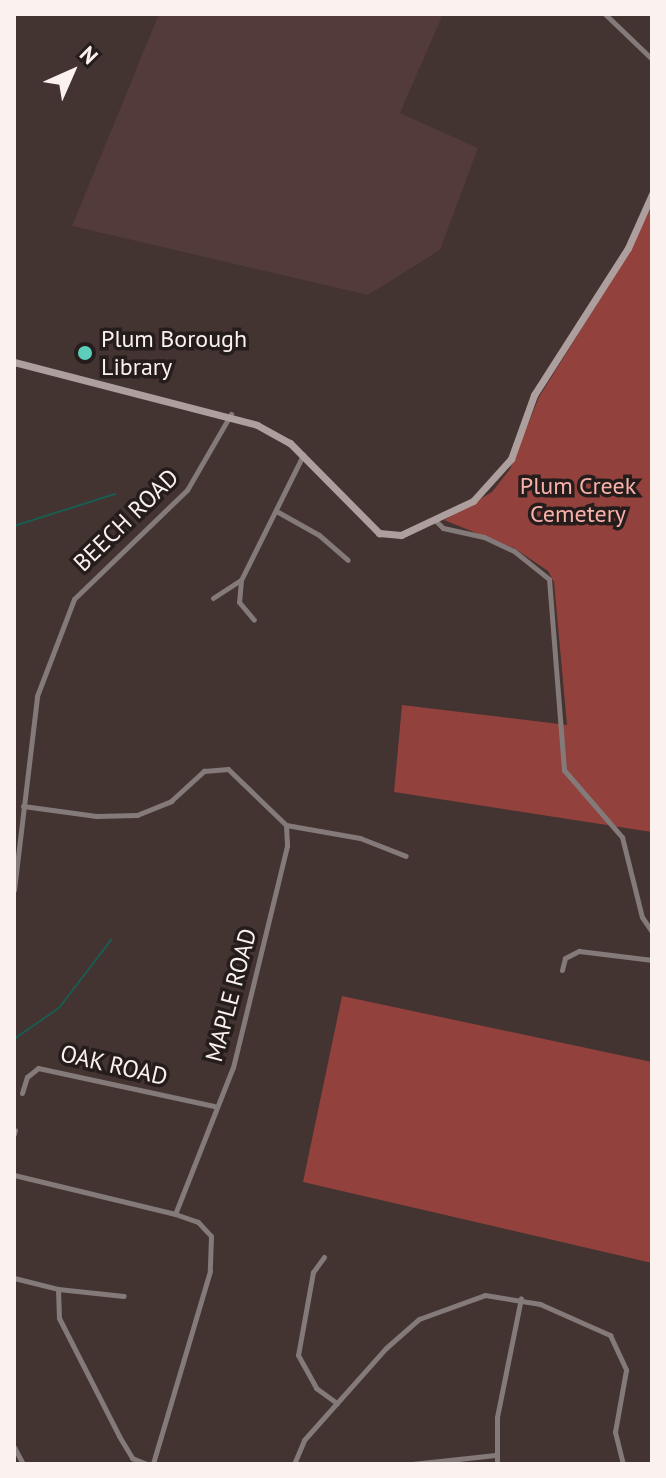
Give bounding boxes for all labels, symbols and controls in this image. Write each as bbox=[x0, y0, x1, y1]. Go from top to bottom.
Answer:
north arrow bbox=[32, 32, 112, 112]
text: N bbox=[74, 40, 104, 70]
place label: Plum Borough Library bbox=[101, 325, 247, 381]
marker: Plum Borough Library bbox=[76, 344, 94, 362]
street label: BEECH ROAD bbox=[68, 463, 184, 577]
park label: Plum Creek Cemetery bbox=[520, 472, 636, 528]
street label: MAPLE ROAD bbox=[199, 925, 263, 1065]
street label: OAK ROAD bbox=[57, 1039, 171, 1091]

